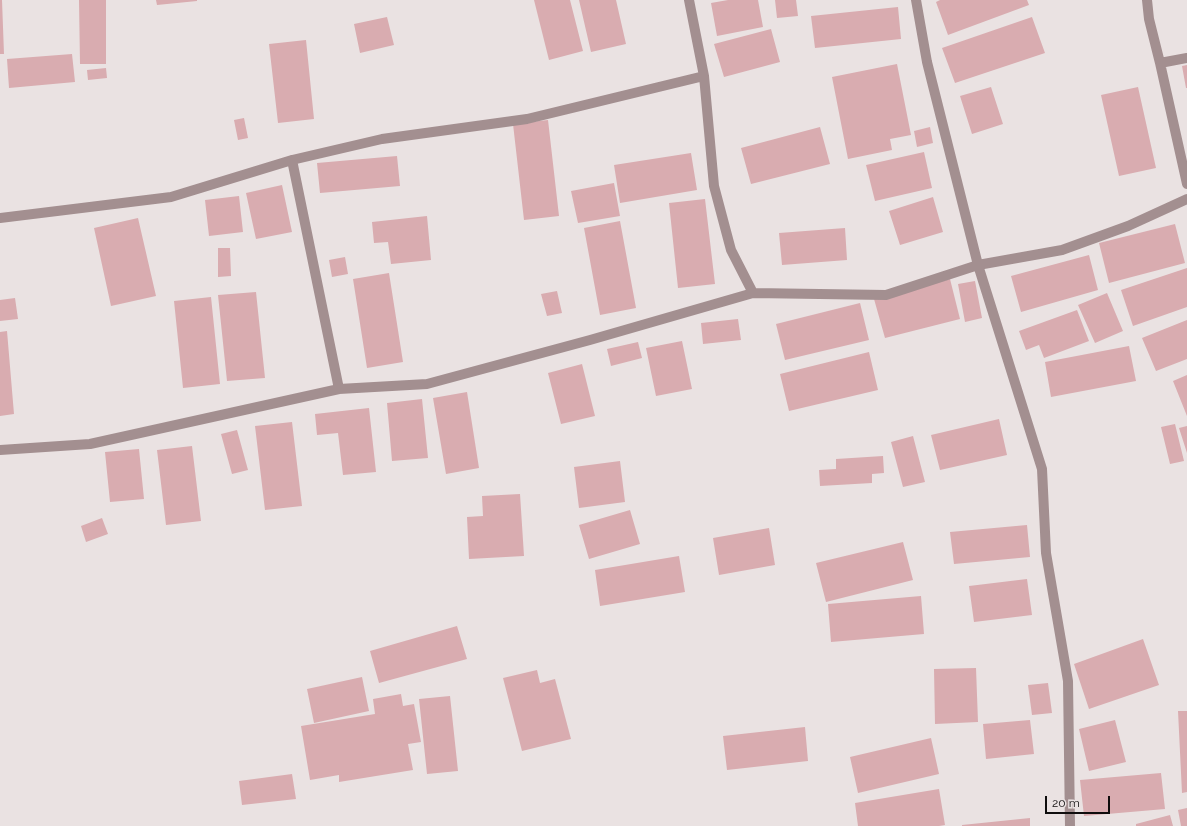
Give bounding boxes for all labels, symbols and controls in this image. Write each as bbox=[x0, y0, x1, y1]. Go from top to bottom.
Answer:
scale bar bbox=[1047, 788, 1112, 814]
text: 20 m bbox=[1052, 796, 1080, 810]

